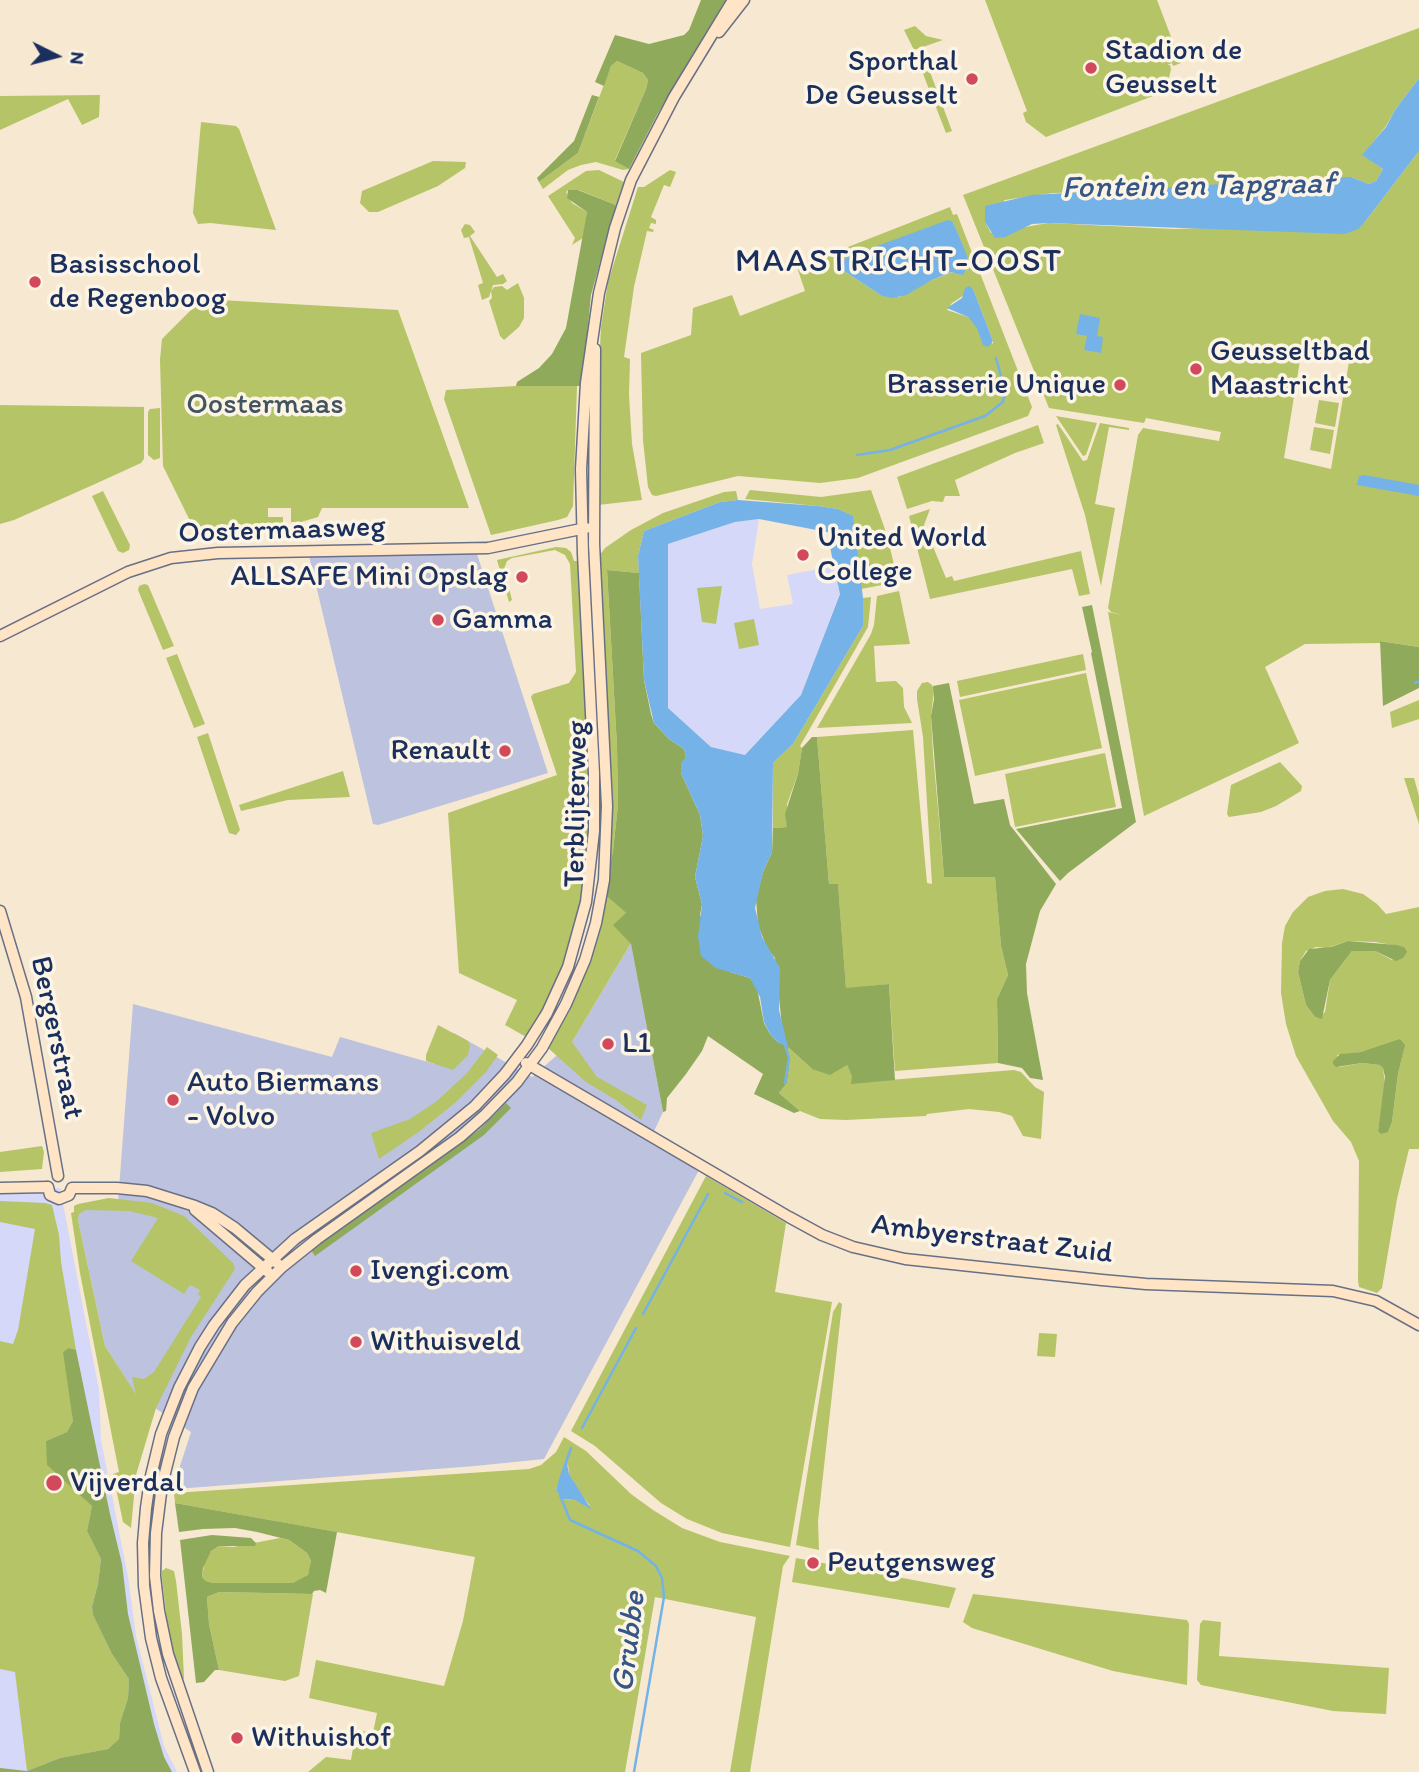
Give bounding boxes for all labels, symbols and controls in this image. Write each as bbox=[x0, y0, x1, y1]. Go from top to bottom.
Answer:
north arrow bbox=[21, 21, 91, 91]
place label: Stadion de Geusselt bbox=[1105, 33, 1242, 104]
place label: Sporthal De Geusselt bbox=[805, 44, 958, 114]
text: N bbox=[65, 51, 89, 66]
marker: Stadion de Geusselt bbox=[1083, 60, 1099, 76]
marker: Sporthal De Geusselt bbox=[964, 71, 980, 87]
water label: Fontein en Tapgraaf bbox=[1061, 165, 1335, 209]
district label: MAASTRICHT-OOST bbox=[737, 243, 1061, 283]
place label: Basisschool de Regenboog bbox=[49, 247, 226, 318]
marker: Basisschool de Regenboog bbox=[27, 274, 43, 290]
place label: Geusseltbad Maastricht bbox=[1210, 334, 1370, 404]
marker: Geusseltbad Maastricht bbox=[1188, 361, 1204, 377]
place label: Brasserie Unique bbox=[887, 367, 1106, 403]
marker: Brasserie Unique bbox=[1112, 377, 1128, 393]
park label: Oostermaas bbox=[186, 387, 344, 423]
street label: Oostermaasweg bbox=[178, 509, 386, 553]
place label: United World College bbox=[817, 520, 987, 590]
marker: United World College bbox=[795, 547, 811, 563]
place label: ALLSAFE Mini Opslag bbox=[231, 559, 508, 595]
marker: ALLSAFE Mini Opslag bbox=[514, 569, 530, 585]
place label: Gamma bbox=[452, 602, 552, 638]
marker: Gamma bbox=[430, 612, 446, 628]
street label: Terblijterweg bbox=[558, 720, 596, 888]
place label: Renault bbox=[391, 733, 491, 769]
marker: Renault bbox=[497, 743, 513, 759]
street label: Bergerstraat bbox=[21, 953, 91, 1123]
place label: L1 bbox=[622, 1026, 651, 1062]
marker: L1 bbox=[600, 1036, 616, 1052]
place label: Auto Biermans - Volvo bbox=[187, 1065, 379, 1136]
marker: Auto Biermans - Volvo bbox=[165, 1092, 181, 1108]
street label: Ambyerstraat Zuid bbox=[869, 1207, 1115, 1273]
place label: Ivengi.com bbox=[370, 1253, 509, 1289]
marker: Ivengi.com bbox=[348, 1263, 364, 1279]
place label: Withuisveld bbox=[370, 1324, 520, 1360]
marker: Withuisveld bbox=[348, 1334, 364, 1350]
place label: Vijverdal bbox=[70, 1465, 183, 1501]
marker: Vijverdal bbox=[44, 1473, 64, 1493]
place label: Peutgensweg bbox=[827, 1545, 995, 1581]
marker: Peutgensweg bbox=[805, 1555, 821, 1571]
water label: Grubbe bbox=[605, 1590, 655, 1694]
place label: Withuishof bbox=[251, 1720, 391, 1756]
marker: Withuishof bbox=[229, 1730, 245, 1746]

